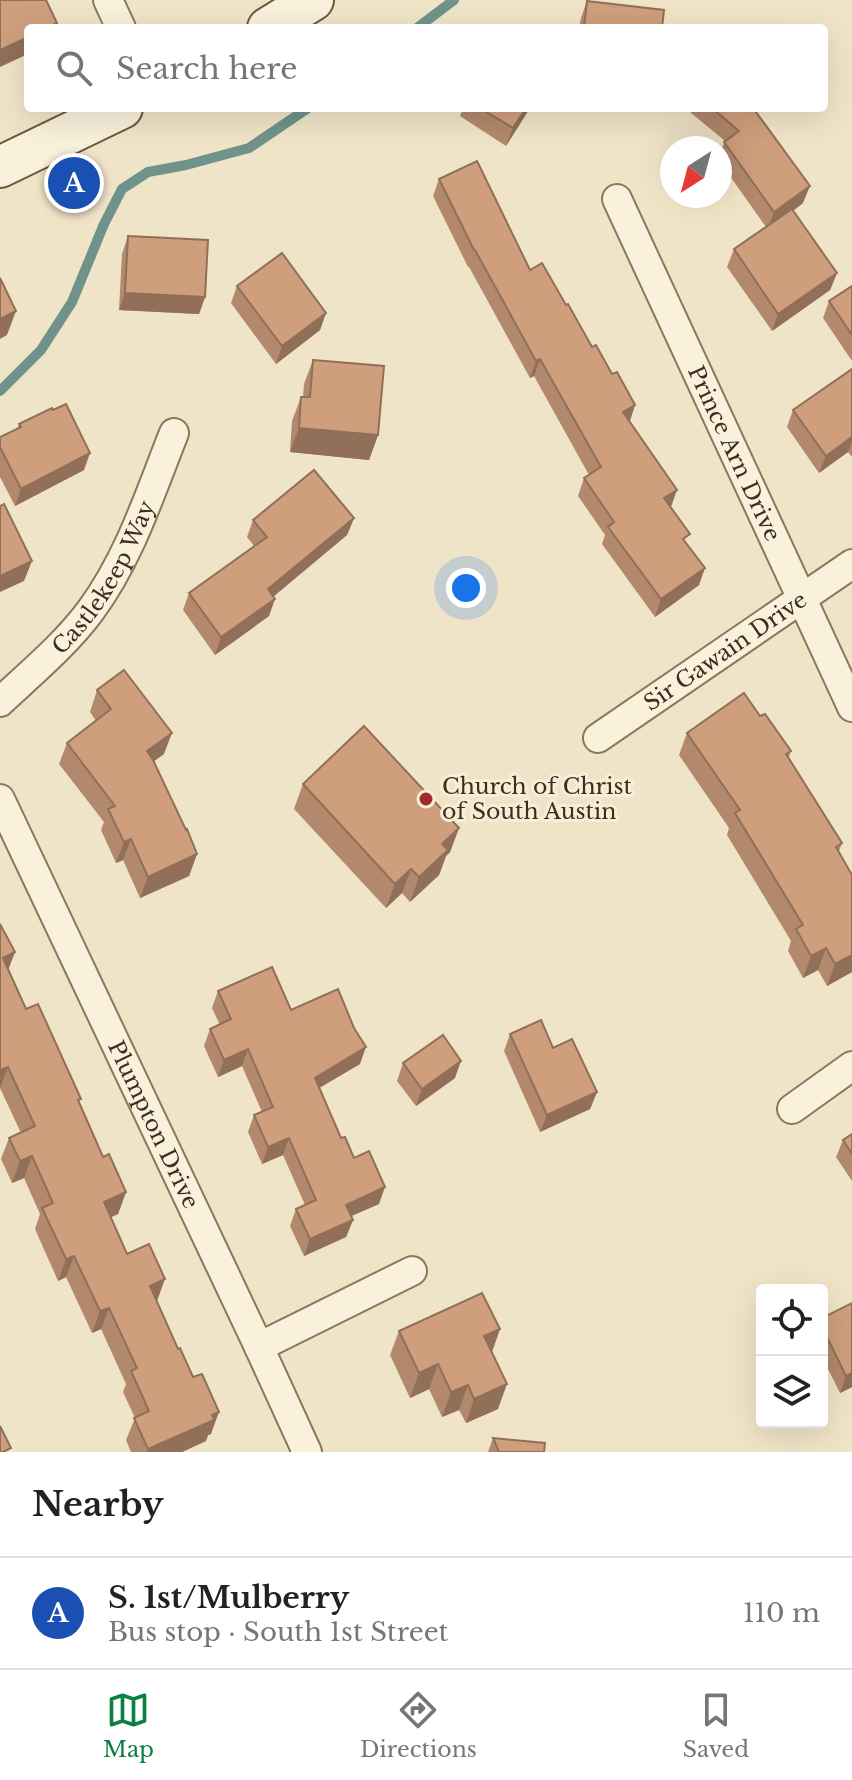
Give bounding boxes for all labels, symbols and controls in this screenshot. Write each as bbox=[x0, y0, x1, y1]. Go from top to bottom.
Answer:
search box bbox=[24, 24, 828, 112]
icon: search bbox=[52, 46, 96, 90]
text: Search here bbox=[116, 50, 297, 87]
north arrow bbox=[660, 136, 732, 208]
pin: A bbox=[48, 153, 100, 213]
street label: Prince Arn Drive bbox=[682, 361, 787, 545]
street label: Castlekeep Way bbox=[46, 497, 160, 660]
your location bbox=[446, 568, 486, 608]
street label: Sir Gawain Drive bbox=[638, 586, 812, 716]
place label: Church of Christ of South Austin bbox=[442, 773, 633, 825]
marker: Church of Christ of South Austin bbox=[417, 790, 435, 808]
street label: Plumpton Drive bbox=[103, 1036, 205, 1213]
map controls bbox=[756, 1284, 828, 1428]
button: locate bbox=[756, 1284, 828, 1356]
button: layers bbox=[756, 1356, 828, 1428]
text: Nearby bbox=[32, 1483, 164, 1525]
text: S. 1st/Mulberry bbox=[108, 1579, 349, 1616]
text: A bbox=[47, 1597, 69, 1629]
text: 110 m bbox=[743, 1597, 820, 1629]
text: Bus stop · South 1st Street bbox=[108, 1616, 448, 1648]
tab: Map bbox=[103, 1688, 154, 1763]
tab: Directions bbox=[360, 1688, 477, 1763]
tab: Saved bbox=[683, 1688, 749, 1763]

